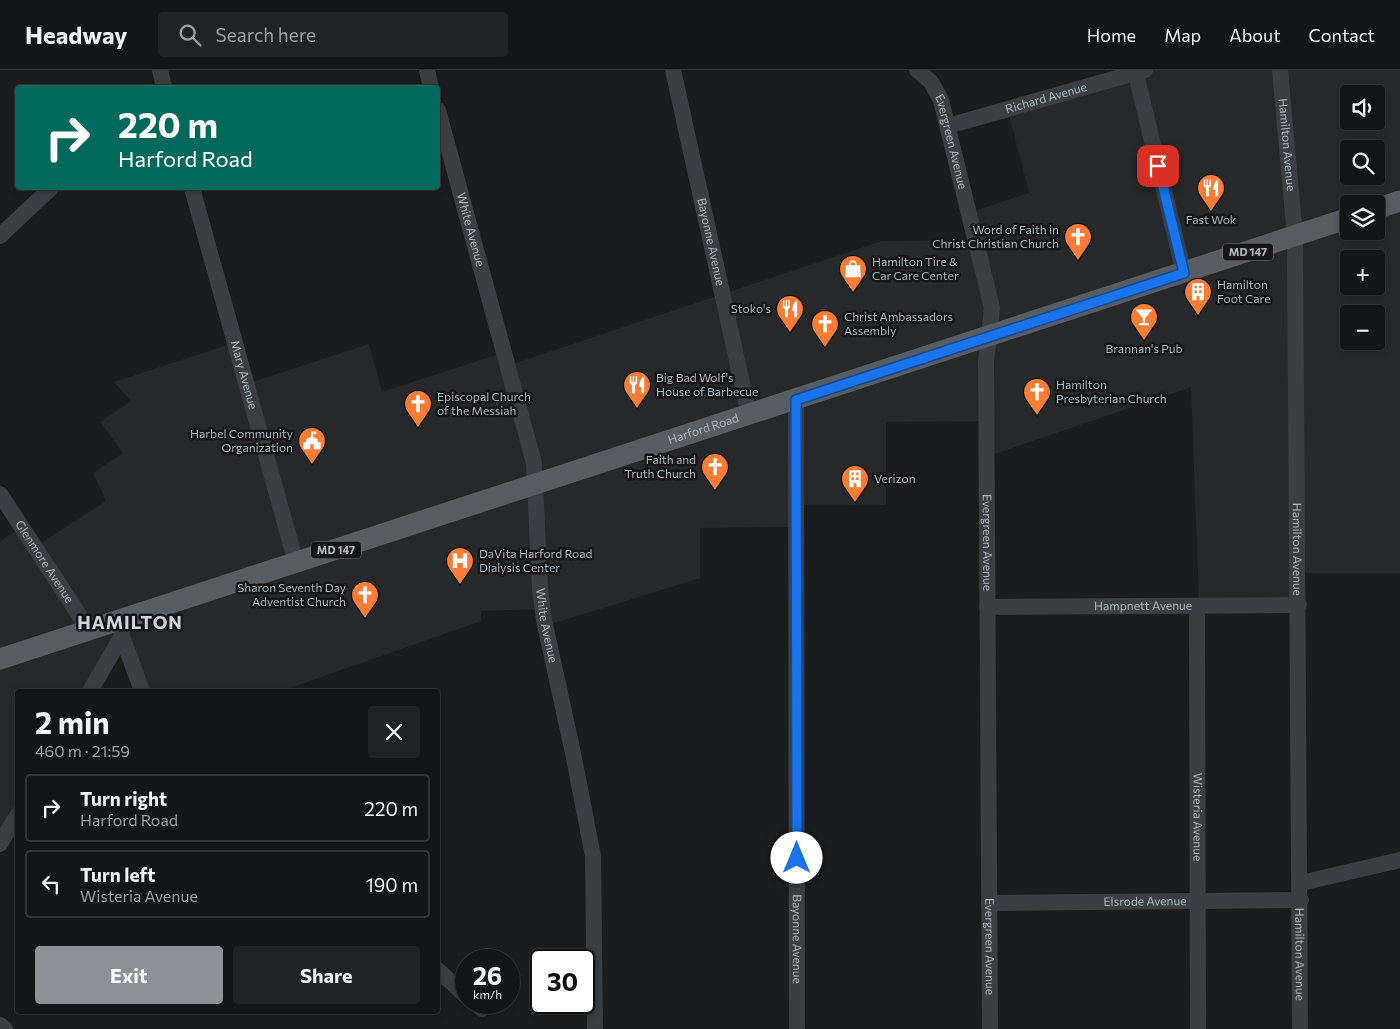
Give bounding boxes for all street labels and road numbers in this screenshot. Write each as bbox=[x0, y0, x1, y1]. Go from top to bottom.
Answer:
street label: Richard Avenue bbox=[1003, 79, 1088, 115]
street label: Evergreen Avenue bbox=[933, 91, 971, 190]
street label: Hamilton Avenue bbox=[1277, 98, 1299, 192]
street label: White Avenue bbox=[455, 191, 488, 268]
street label: Bayonne Avenue bbox=[695, 196, 728, 287]
road number: MD 147 bbox=[1223, 243, 1273, 260]
street label: Mary Avenue bbox=[229, 339, 261, 411]
street label: Harford Road bbox=[666, 410, 740, 446]
street label: Evergreen Avenue bbox=[981, 494, 995, 591]
street label: Hamilton Avenue bbox=[1291, 503, 1305, 596]
street label: Glenmore Avenue bbox=[13, 517, 77, 605]
road number: MD 147 bbox=[311, 542, 361, 558]
street label: White Avenue bbox=[534, 587, 561, 664]
street label: Hampnett Avenue bbox=[1094, 598, 1192, 612]
street label: Wisteria Avenue bbox=[1191, 773, 1206, 861]
street label: Elsrode Avenue bbox=[1103, 893, 1187, 908]
street label: Bayonne Avenue bbox=[791, 894, 805, 984]
street label: Evergreen Avenue bbox=[983, 898, 998, 995]
street label: Hamilton Avenue bbox=[1293, 908, 1308, 1001]

